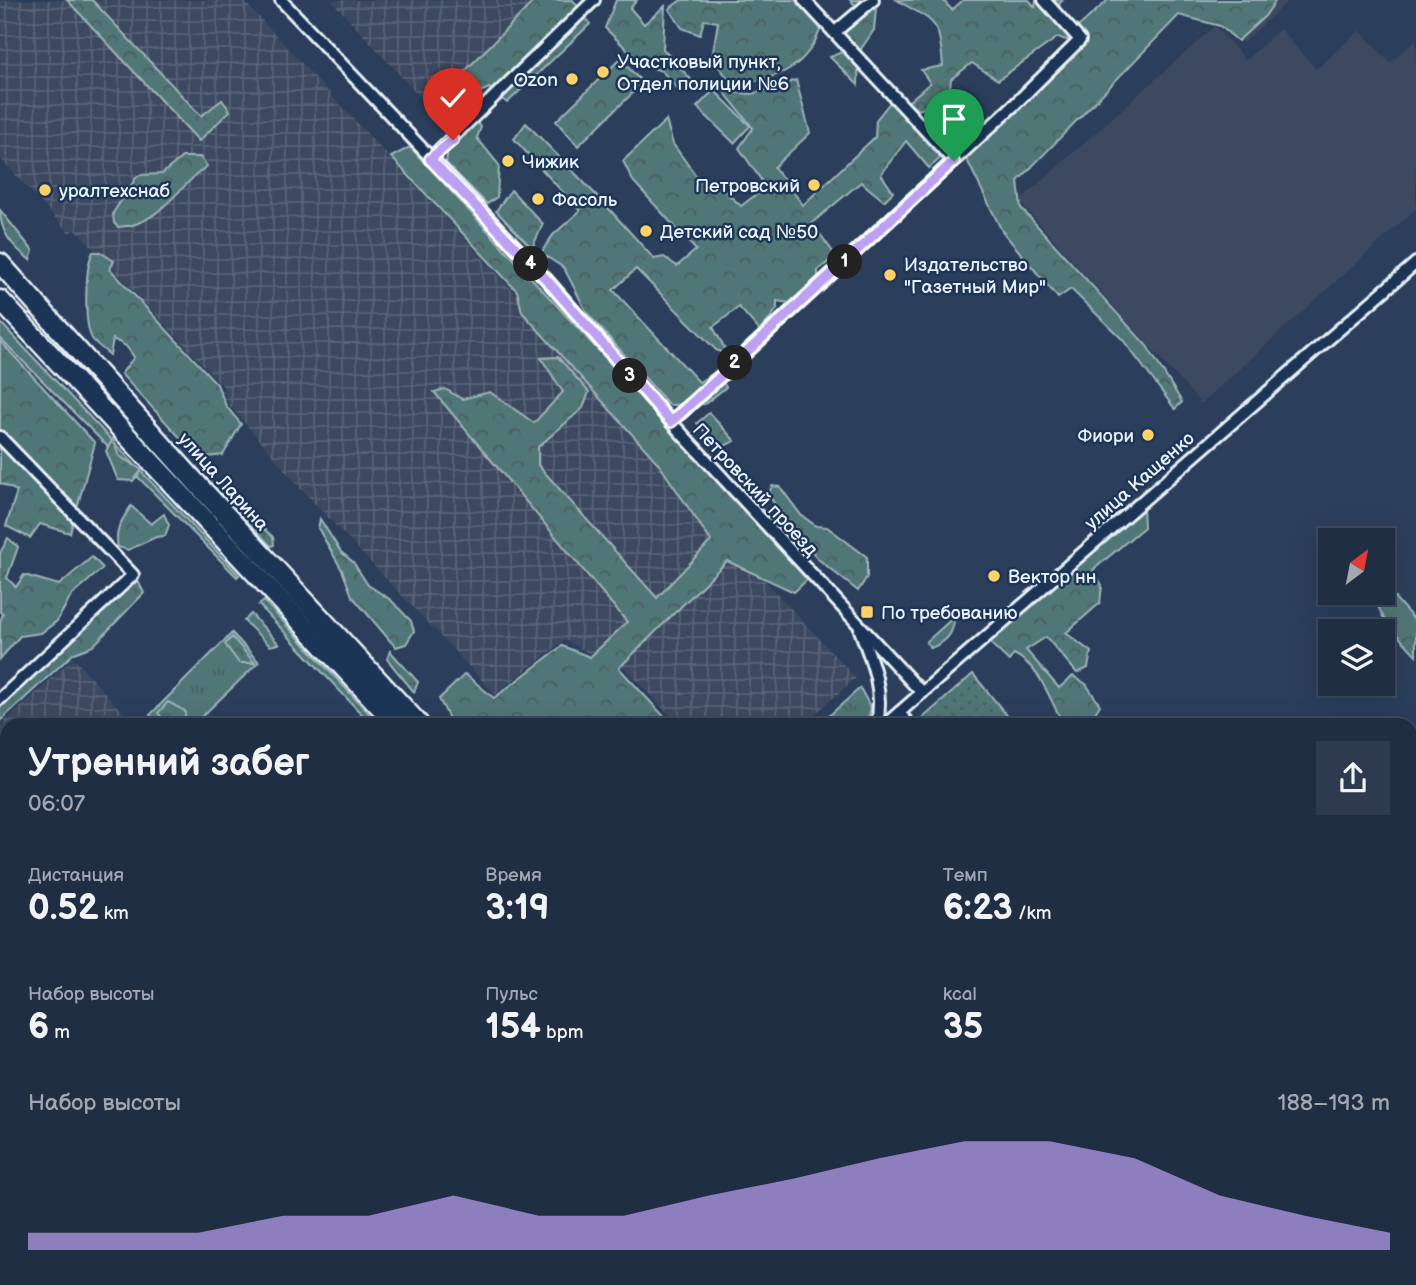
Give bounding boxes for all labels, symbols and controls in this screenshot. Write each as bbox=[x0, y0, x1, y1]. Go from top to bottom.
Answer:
place label: Участковый пункт, Отдел полиции №6 bbox=[617, 51, 789, 96]
marker: Участковый пункт, Отдел полиции №6 bbox=[595, 64, 611, 80]
pin bbox=[423, 68, 483, 140]
place label: Ozon bbox=[513, 69, 558, 92]
marker: Ozon bbox=[564, 71, 580, 87]
icon: check bbox=[434, 79, 472, 117]
pin bbox=[924, 89, 984, 161]
icon: arrive bbox=[935, 100, 973, 138]
place label: Чижик bbox=[522, 151, 579, 174]
marker: Чижик bbox=[500, 153, 516, 169]
place label: Петровский bbox=[695, 175, 800, 198]
marker: Петровский bbox=[806, 177, 822, 193]
place label: уралтехснаб bbox=[59, 180, 170, 203]
marker: уралтехснаб bbox=[37, 182, 53, 198]
place label: Фасоль bbox=[552, 189, 618, 212]
marker: Фасоль bbox=[530, 191, 546, 207]
place label: Детский сад №50 bbox=[660, 221, 818, 244]
marker: Детский сад №50 bbox=[638, 223, 654, 239]
pin: 1 bbox=[828, 244, 862, 280]
pin: 4 bbox=[514, 246, 548, 282]
text: 1 bbox=[841, 250, 849, 273]
text: 4 bbox=[525, 252, 536, 275]
place label: Издательство "Газетный Мир" bbox=[904, 254, 1046, 299]
marker: Издательство "Газетный Мир" bbox=[882, 267, 898, 283]
pin: 2 bbox=[718, 346, 752, 380]
text: 2 bbox=[729, 351, 740, 374]
pin: 3 bbox=[612, 358, 648, 394]
text: 3 bbox=[624, 364, 635, 387]
street label: Петровский проезд bbox=[687, 419, 823, 562]
place label: Фиори bbox=[1077, 425, 1134, 448]
street label: улица Кащенко bbox=[1080, 427, 1200, 535]
marker: Фиори bbox=[1140, 427, 1156, 443]
street label: улица Ларина bbox=[173, 428, 273, 536]
north arrow bbox=[1318, 528, 1395, 606]
map controls bbox=[1318, 528, 1395, 696]
place label: Вектор нн bbox=[1008, 566, 1096, 589]
marker: Вектор нн bbox=[986, 568, 1002, 584]
place label: По требованию bbox=[881, 602, 1017, 625]
marker: По требованию bbox=[859, 604, 875, 620]
button: layers bbox=[1318, 619, 1395, 696]
text: Утренний забег bbox=[28, 741, 310, 786]
button: share bbox=[1316, 741, 1390, 815]
text: 06:07 bbox=[28, 790, 85, 818]
text: Дистанция bbox=[28, 864, 124, 887]
text: Время bbox=[485, 864, 542, 887]
text: Темп bbox=[943, 864, 988, 887]
text: 0.52 bbox=[28, 887, 99, 930]
text: 3:19 bbox=[485, 887, 549, 930]
text: 6:23 bbox=[943, 887, 1013, 930]
text: km bbox=[99, 902, 129, 925]
text: /km bbox=[1013, 902, 1052, 925]
text: Набор высоты bbox=[28, 983, 154, 1006]
text: Пульс bbox=[485, 983, 538, 1006]
text: kcal bbox=[943, 983, 977, 1006]
text: 6 bbox=[28, 1006, 49, 1049]
text: 154 bbox=[485, 1006, 541, 1049]
text: 35 bbox=[943, 1006, 983, 1049]
text: m bbox=[49, 1021, 70, 1044]
text: bpm bbox=[541, 1021, 583, 1044]
text: Набор высоты bbox=[28, 1089, 181, 1117]
text: 188–193 m bbox=[1278, 1089, 1390, 1117]

